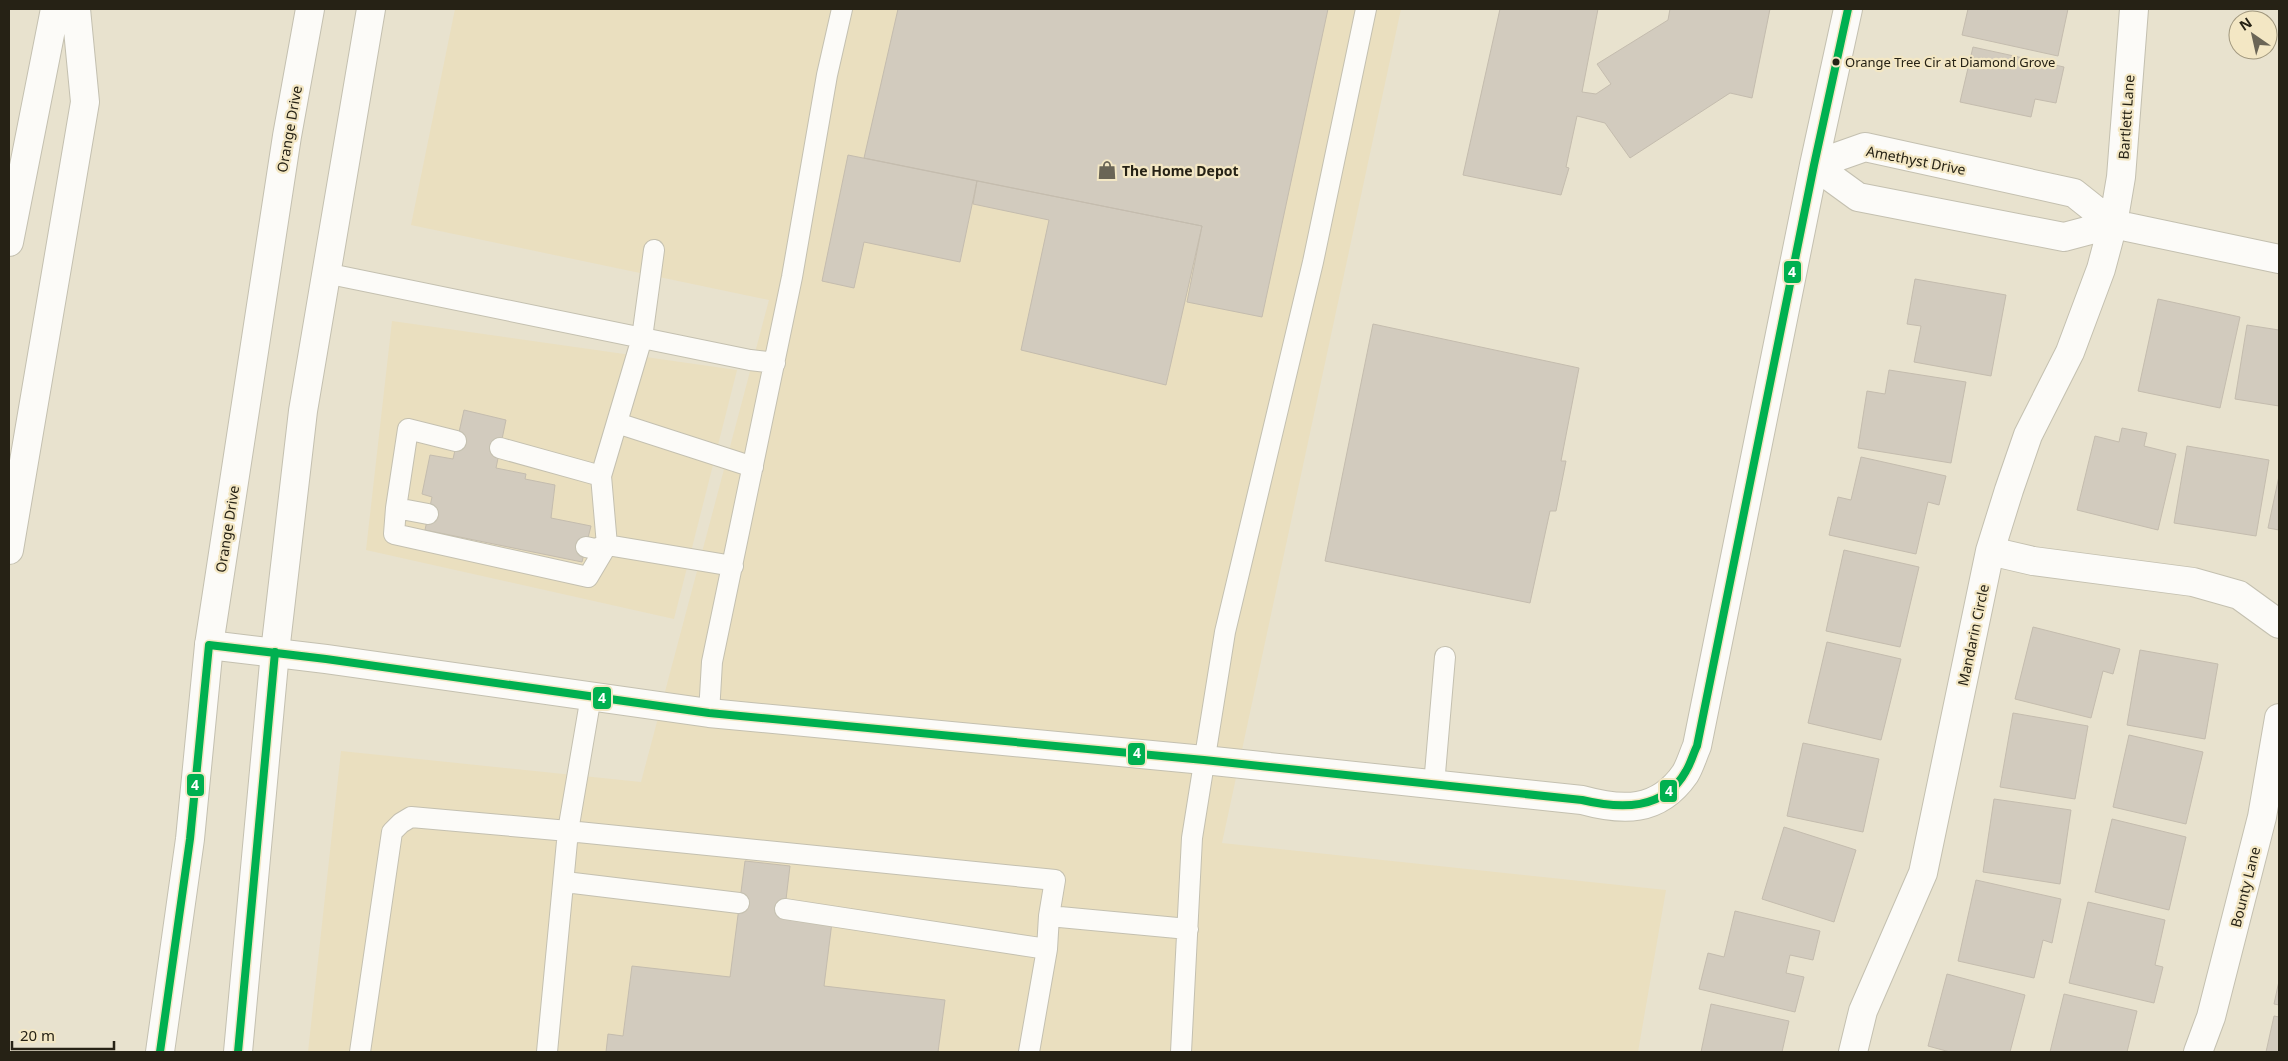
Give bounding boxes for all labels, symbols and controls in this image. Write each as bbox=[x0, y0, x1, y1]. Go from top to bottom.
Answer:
north arrow bbox=[2228, 10, 2278, 60]
text: N bbox=[2235, 13, 2255, 35]
place label: Orange Tree Cir at Diamond Grove bbox=[1845, 53, 2055, 71]
marker: Orange Tree Cir at Diamond Grove bbox=[1831, 57, 1841, 67]
street label: Bartlett Lane bbox=[2114, 74, 2138, 160]
street label: Orange Drive bbox=[272, 84, 306, 174]
street label: Amethyst Drive bbox=[1865, 141, 1967, 179]
shop icon: The Home Depot bbox=[1096, 159, 1118, 181]
place label: The Home Depot bbox=[1122, 161, 1239, 180]
line badge: 4 bbox=[1783, 260, 1802, 284]
text: 4 bbox=[1788, 262, 1796, 281]
street label: Orange Drive bbox=[211, 484, 243, 574]
street label: Mandarin Circle bbox=[1953, 582, 1993, 688]
line badge: 4 bbox=[592, 686, 612, 710]
text: 4 bbox=[598, 688, 606, 707]
line badge: 4 bbox=[1127, 742, 1146, 766]
text: 4 bbox=[1133, 743, 1141, 762]
line badge: 4 bbox=[186, 773, 205, 797]
text: 4 bbox=[191, 775, 199, 794]
line badge: 4 bbox=[1659, 779, 1678, 803]
text: 4 bbox=[1665, 781, 1673, 800]
street label: Bounty Lane bbox=[2226, 845, 2264, 929]
scale bar bbox=[12, 1018, 115, 1050]
text: 20 m bbox=[20, 1025, 55, 1045]

